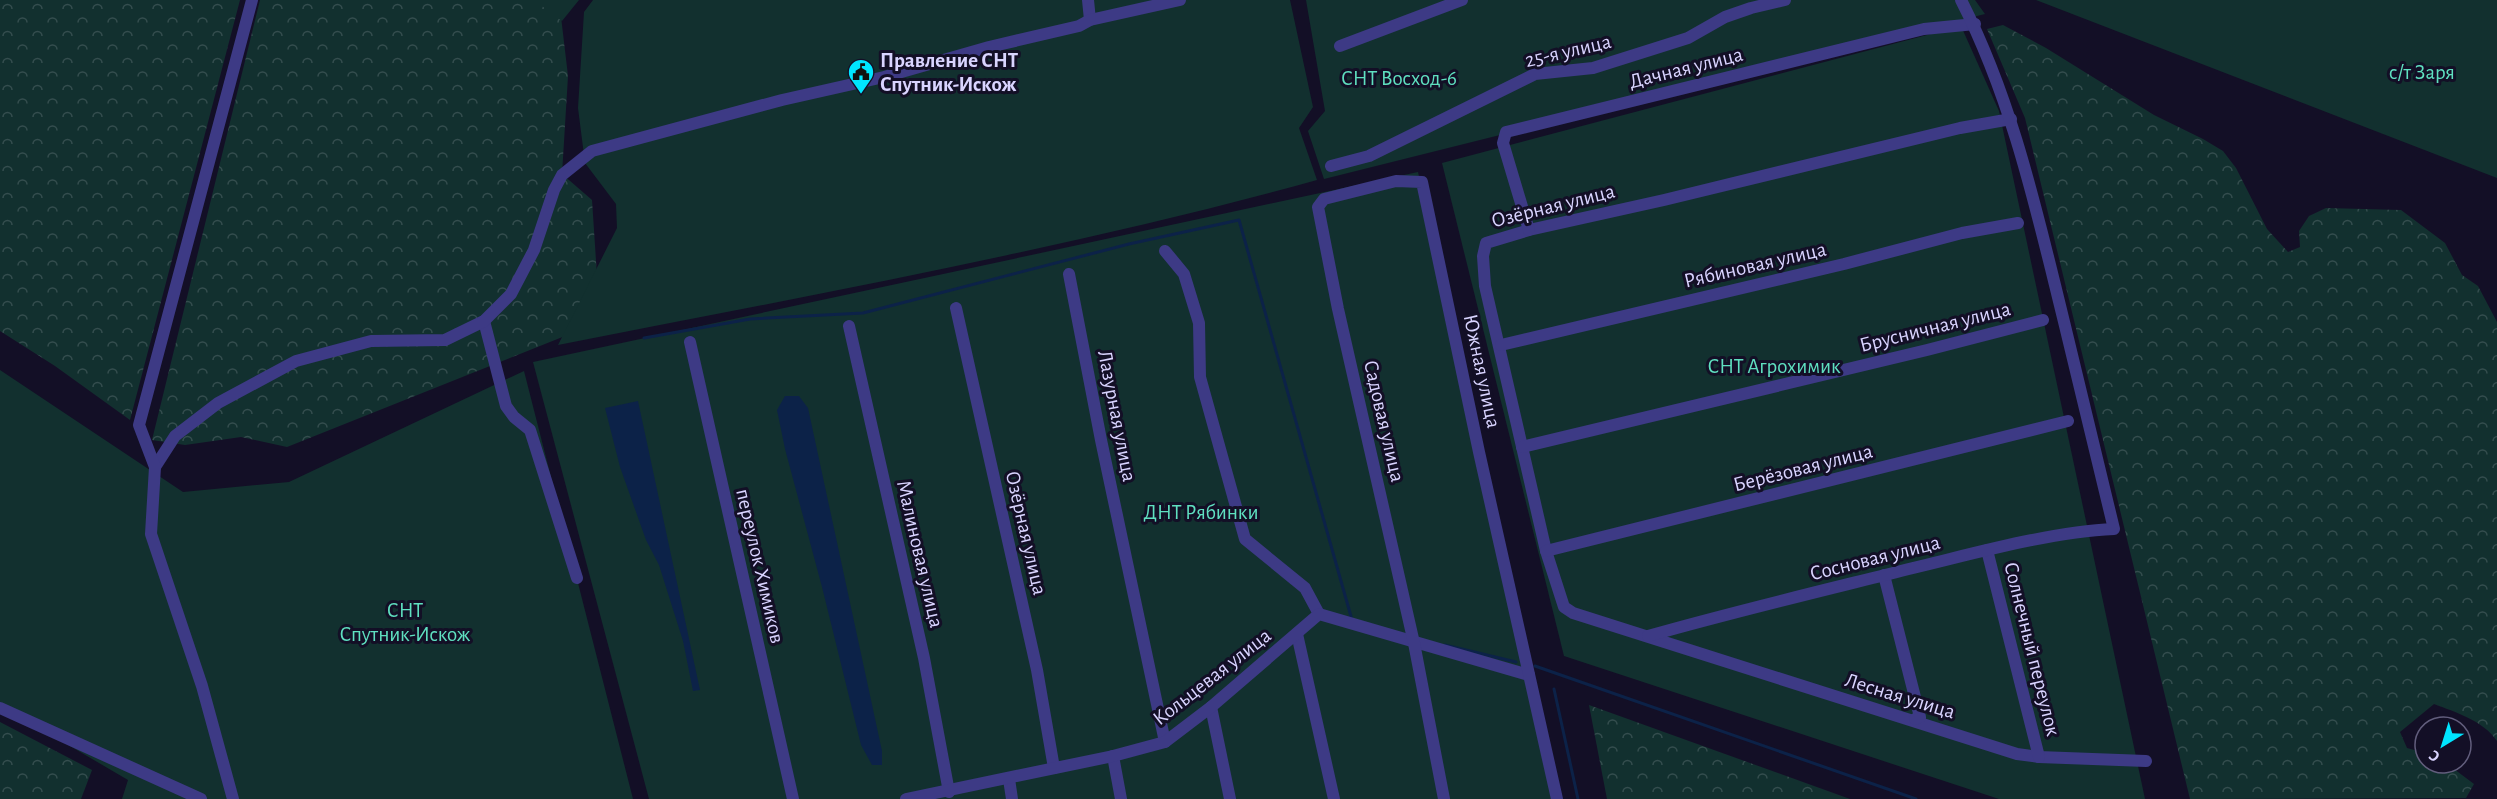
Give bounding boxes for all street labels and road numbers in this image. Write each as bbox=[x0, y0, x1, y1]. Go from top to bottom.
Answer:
street label: 25-я улица bbox=[1523, 31, 1614, 71]
street label: Дачная улица bbox=[1627, 44, 1745, 92]
street label: Озёрная улица bbox=[1489, 180, 1617, 231]
street label: Рябиновая улица bbox=[1682, 238, 1829, 292]
street label: Брусничная улица bbox=[1857, 298, 2013, 356]
street label: Южная улица bbox=[1460, 312, 1504, 430]
street label: Лазурная улица bbox=[1094, 349, 1140, 484]
street label: Садовая улица bbox=[1360, 358, 1408, 484]
street label: Берёзовая улица bbox=[1731, 440, 1875, 495]
street label: Озёрная улица bbox=[1002, 469, 1051, 597]
street label: Малиновая улица bbox=[893, 478, 947, 630]
street label: переулок Химиков bbox=[732, 487, 788, 645]
street label: Сосновая улица bbox=[1808, 532, 1943, 584]
street label: Солнечный переулок bbox=[2000, 560, 2064, 738]
street label: Кольцевая улица bbox=[1149, 624, 1275, 729]
street label: Лесная улица bbox=[1842, 669, 1958, 723]

